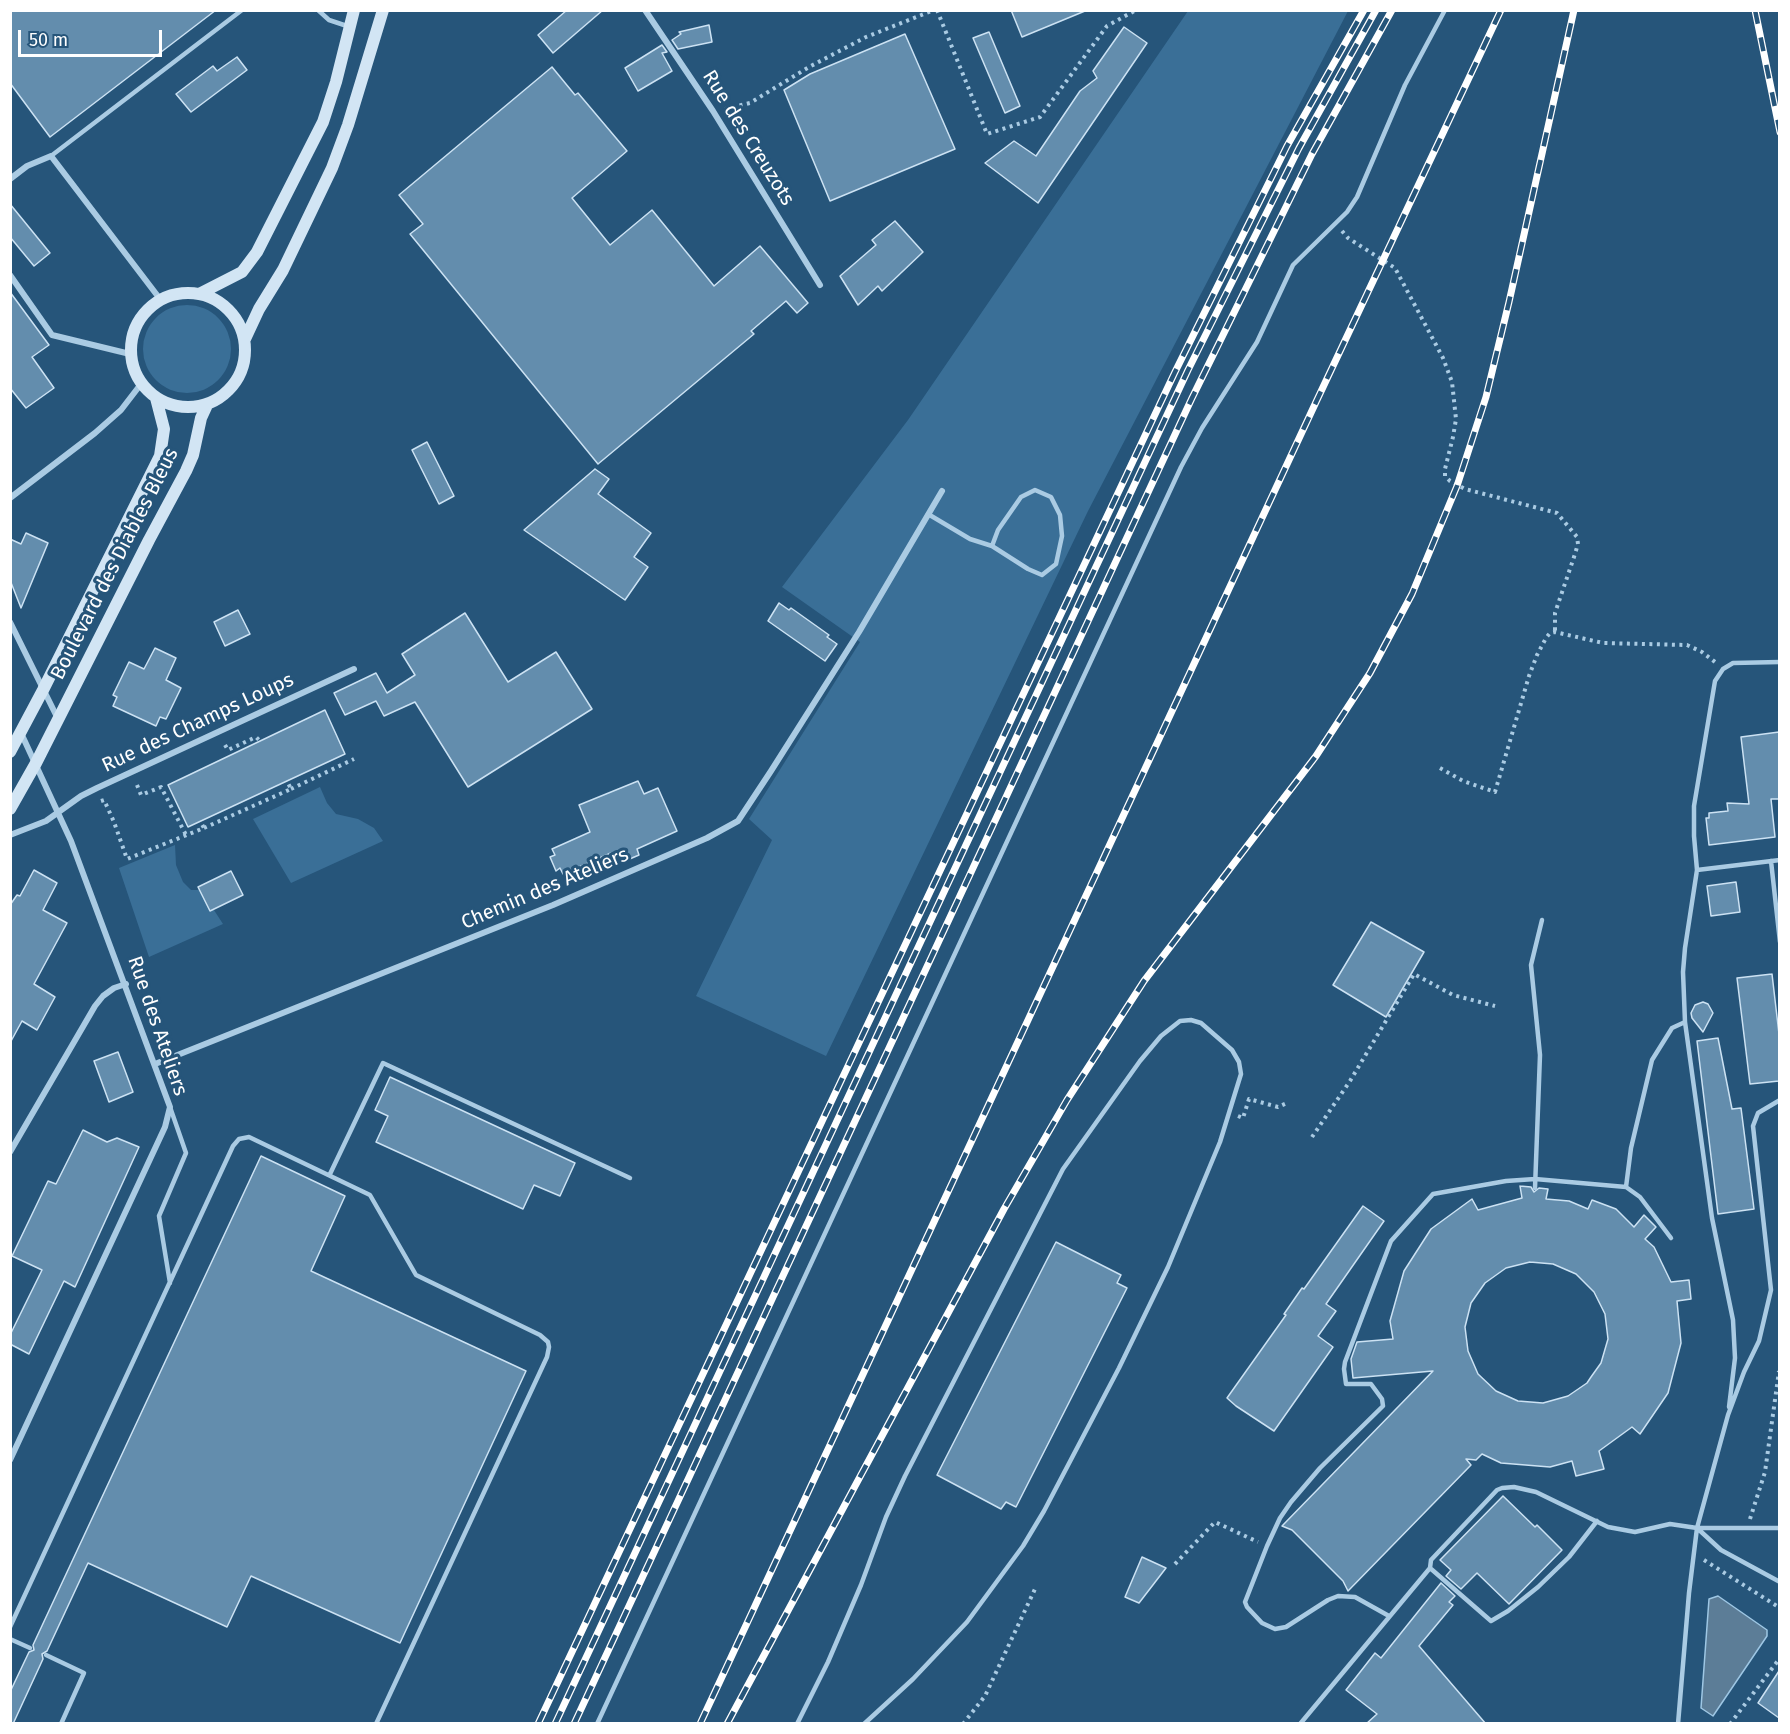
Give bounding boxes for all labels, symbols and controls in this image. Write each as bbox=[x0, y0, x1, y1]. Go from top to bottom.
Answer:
scale bar bbox=[21, 18, 165, 56]
text: 50 m bbox=[29, 29, 68, 51]
street label: Rue des Creuzots bbox=[697, 66, 799, 210]
street label: Boulevard des Diables Bleus bbox=[46, 444, 184, 684]
street label: Rue des Champs Loups bbox=[98, 668, 298, 778]
street label: Chemin des Ateliers bbox=[458, 843, 632, 935]
street label: Rue des Ateliers bbox=[122, 953, 192, 1099]

